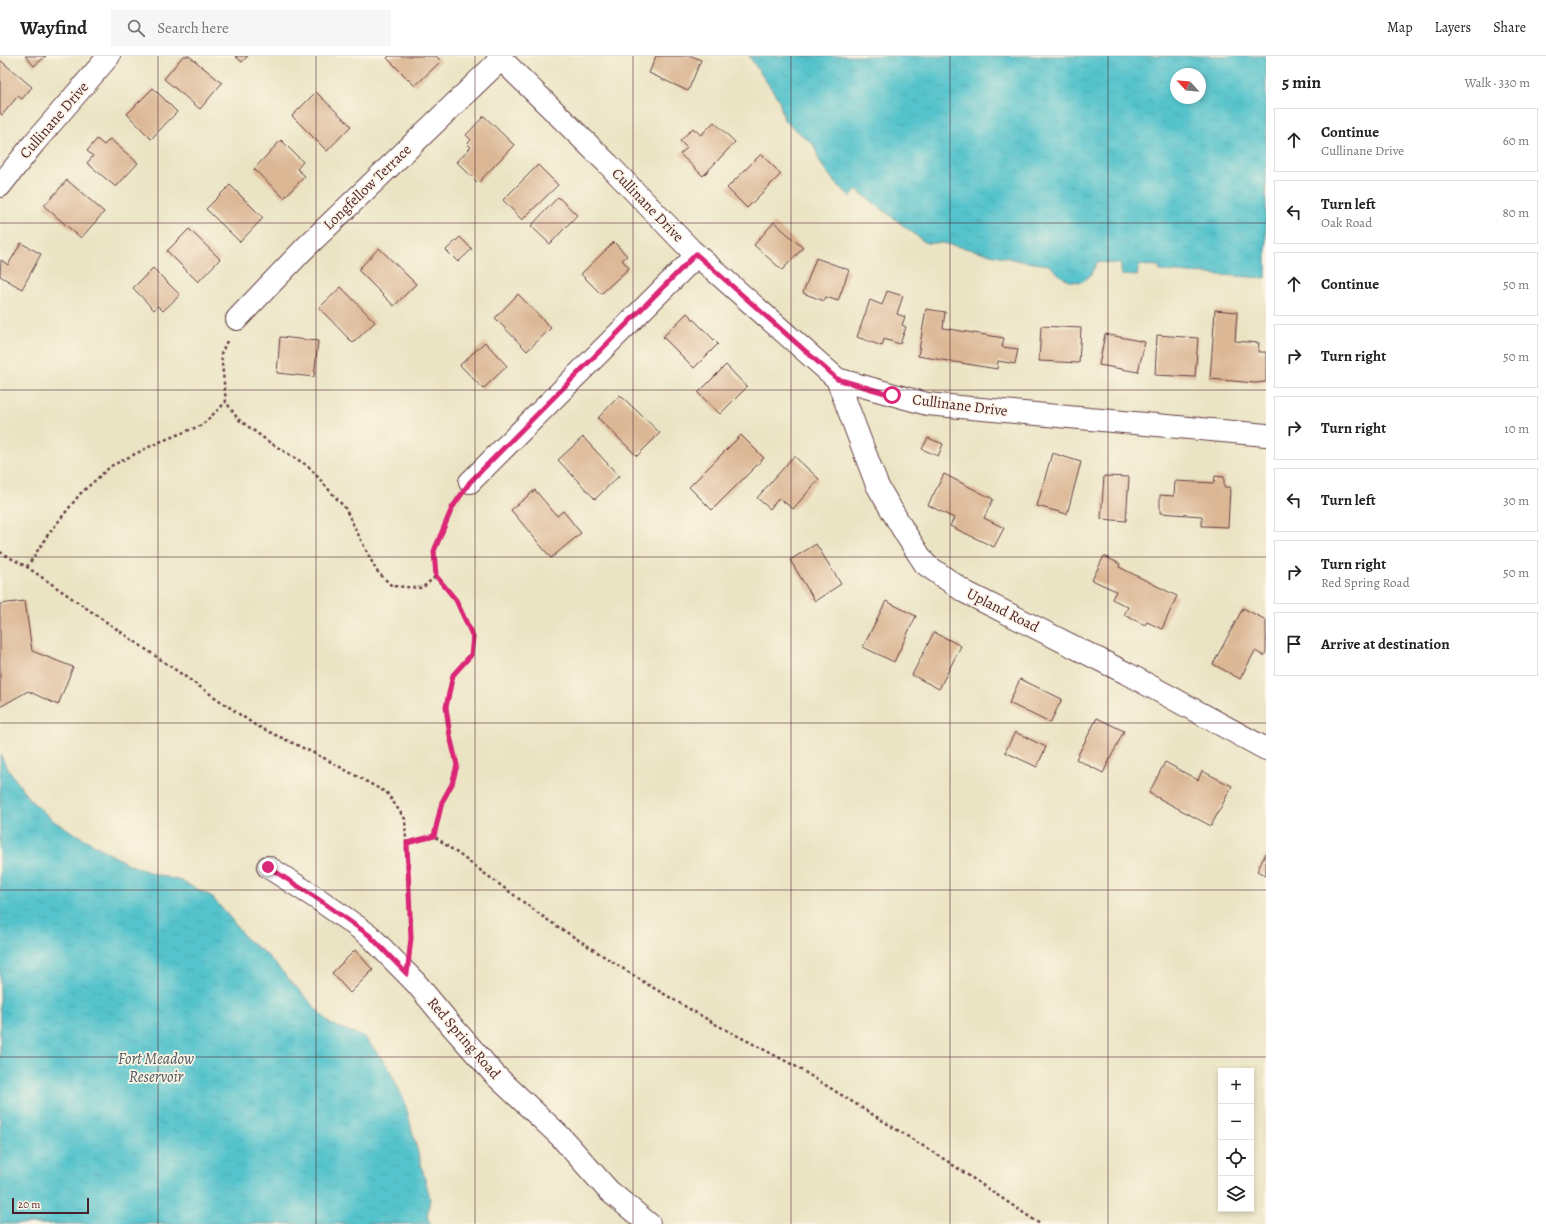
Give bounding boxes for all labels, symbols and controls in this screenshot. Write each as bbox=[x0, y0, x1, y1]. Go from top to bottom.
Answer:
search box bbox=[111, 10, 391, 46]
text: Wayfind bbox=[20, 15, 87, 41]
icon: search bbox=[125, 17, 147, 39]
text: Search here bbox=[157, 18, 229, 38]
text: Map bbox=[1387, 18, 1413, 37]
text: Layers bbox=[1435, 18, 1471, 37]
text: Share bbox=[1493, 18, 1526, 37]
north arrow bbox=[1170, 68, 1206, 104]
text: 5 min bbox=[1282, 71, 1321, 94]
text: Walk · 330 m bbox=[1464, 74, 1530, 91]
street label: Cullinane Drive bbox=[15, 77, 93, 163]
text: Continue bbox=[1321, 122, 1379, 142]
icon: ahead bbox=[1283, 129, 1305, 151]
text: 60 m bbox=[1503, 132, 1529, 149]
street label: Longfellow Terrace bbox=[319, 140, 416, 234]
text: Cullinane Drive bbox=[1321, 142, 1404, 159]
street label: Cullinane Drive bbox=[608, 164, 689, 247]
text: Turn left bbox=[1321, 194, 1376, 214]
icon: left bbox=[1283, 201, 1305, 223]
text: 80 m bbox=[1502, 204, 1529, 221]
text: Oak Road bbox=[1321, 214, 1372, 231]
icon: ahead bbox=[1283, 273, 1305, 295]
text: Continue bbox=[1321, 274, 1379, 294]
text: 50 m bbox=[1503, 276, 1529, 293]
icon: right bbox=[1283, 345, 1305, 367]
text: Turn right bbox=[1321, 346, 1386, 366]
text: 50 m bbox=[1503, 348, 1529, 365]
route start bbox=[883, 386, 901, 404]
street label: Cullinane Drive bbox=[911, 389, 1009, 421]
icon: right bbox=[1283, 417, 1305, 439]
text: Turn right bbox=[1321, 418, 1386, 438]
text: 10 m bbox=[1504, 420, 1529, 437]
icon: left bbox=[1283, 489, 1305, 511]
text: Turn left bbox=[1321, 490, 1376, 510]
text: 30 m bbox=[1503, 492, 1529, 509]
text: Turn right bbox=[1321, 554, 1386, 574]
icon: right bbox=[1283, 561, 1305, 583]
text: 50 m bbox=[1503, 564, 1529, 581]
text: Red Spring Road bbox=[1321, 574, 1410, 591]
street label: Upland Road bbox=[963, 583, 1044, 637]
icon: arrive bbox=[1283, 633, 1305, 655]
text: Arrive at destination bbox=[1321, 634, 1450, 654]
route end bbox=[259, 858, 277, 876]
street label: Red Spring Road bbox=[423, 993, 506, 1084]
water label: Fort Meadow Reservoir bbox=[118, 1048, 195, 1088]
map controls bbox=[1218, 1068, 1254, 1212]
button: + bbox=[1218, 1068, 1254, 1104]
button: − bbox=[1218, 1104, 1254, 1140]
button: locate bbox=[1218, 1140, 1254, 1176]
button: layers bbox=[1218, 1176, 1254, 1212]
scale bar bbox=[12, 1196, 89, 1215]
text: 20 m bbox=[18, 1197, 40, 1212]

